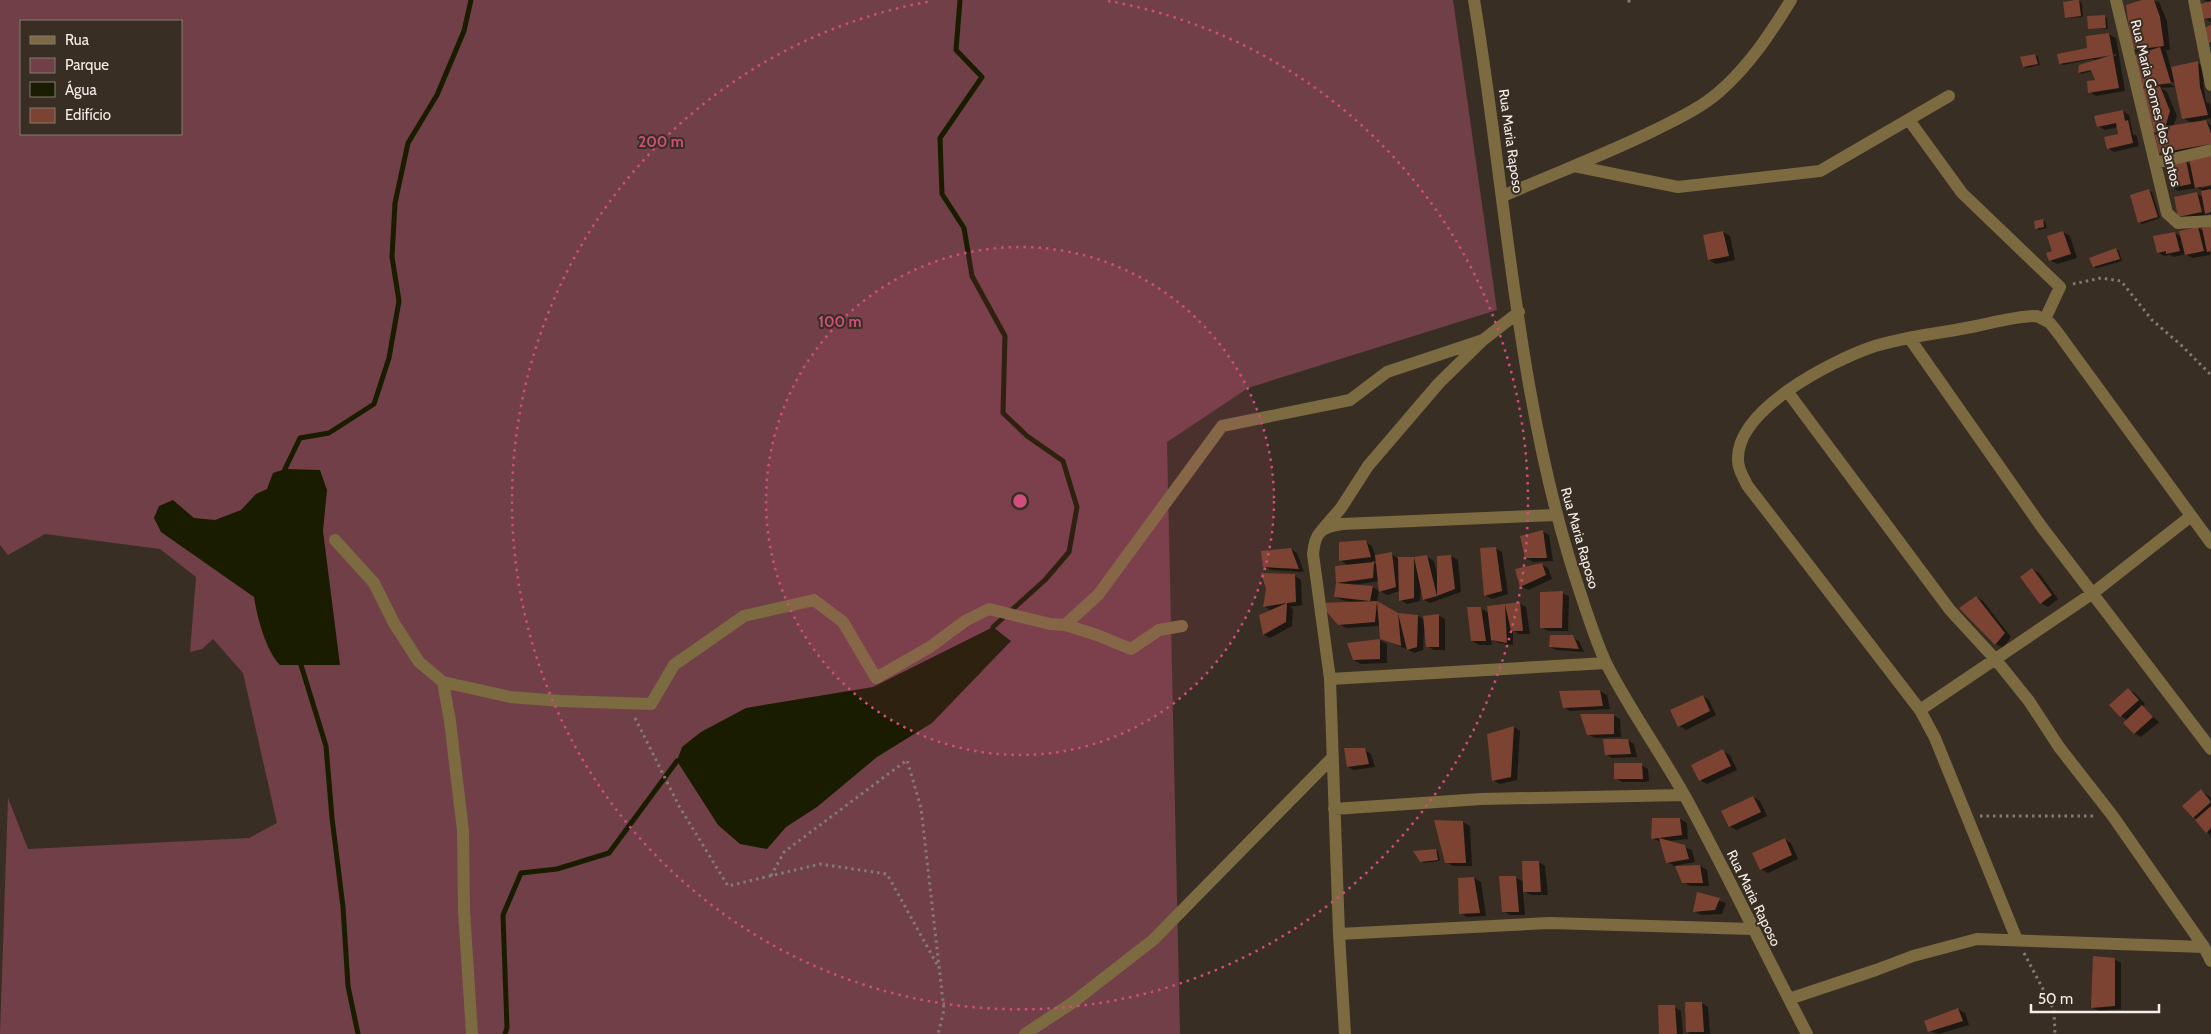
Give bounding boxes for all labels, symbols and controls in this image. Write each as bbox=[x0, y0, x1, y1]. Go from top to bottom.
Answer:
street label: Rua Maria Gomes dos Santos bbox=[2127, 18, 2186, 189]
legend bbox=[20, 20, 182, 135]
text: Rua bbox=[65, 31, 90, 49]
text: Parque bbox=[65, 56, 109, 74]
text: Água bbox=[65, 80, 97, 99]
street label: Rua Maria Raposo bbox=[1495, 88, 1527, 194]
text: Edifício bbox=[65, 106, 111, 124]
text: 200 m bbox=[638, 133, 684, 151]
text: 100 m bbox=[818, 313, 862, 331]
street label: Rua Maria Raposo bbox=[1557, 485, 1603, 591]
centre of rings bbox=[1011, 492, 1029, 510]
street label: Rua Maria Raposo bbox=[1723, 847, 1785, 949]
scale bar bbox=[2031, 982, 2158, 1014]
text: 50 m bbox=[2038, 990, 2073, 1008]

